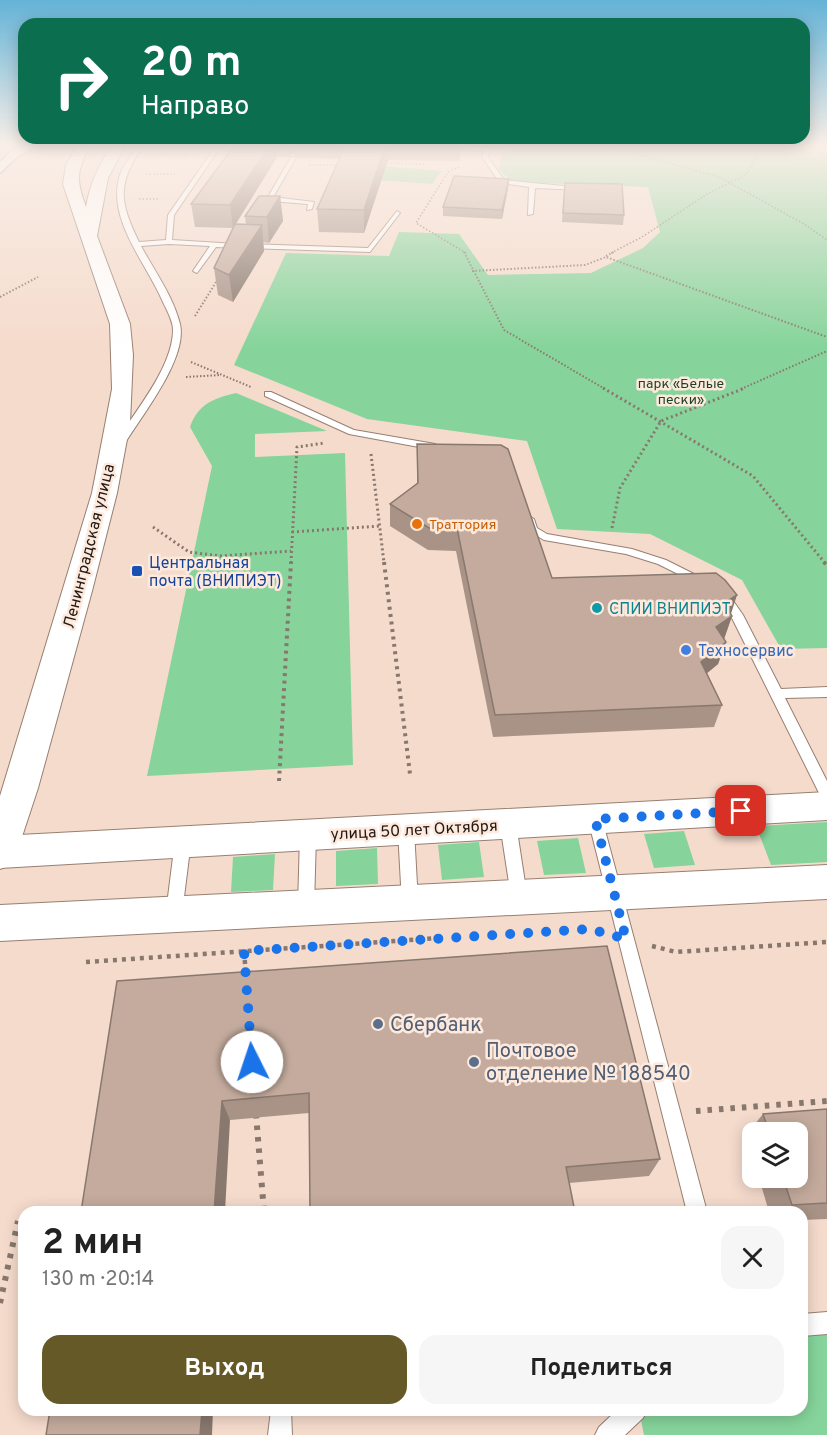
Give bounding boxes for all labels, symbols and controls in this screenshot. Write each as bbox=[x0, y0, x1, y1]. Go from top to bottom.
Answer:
text: 20 m bbox=[141, 38, 242, 91]
icon: right bbox=[42, 42, 120, 120]
text: Направо bbox=[141, 90, 249, 124]
park label: парк «Белые пески» bbox=[638, 376, 724, 409]
street label: Ленинградская улица bbox=[60, 462, 120, 631]
marker: Траттория bbox=[410, 517, 424, 531]
place label: Траттория bbox=[429, 517, 496, 534]
place label: Центральная почта (ВНИПИЭТ) bbox=[149, 554, 281, 592]
marker: Центральная почта (ВНИПИЭТ) bbox=[130, 564, 144, 578]
place label: СПИИ ВНИПИЭТ bbox=[609, 600, 731, 620]
marker: СПИИ ВНИПИЭТ bbox=[590, 601, 604, 615]
place label: Техносервис bbox=[698, 642, 794, 662]
marker: Техносервис bbox=[679, 643, 693, 657]
pin bbox=[715, 785, 766, 836]
icon: arrive bbox=[724, 794, 757, 827]
street label: улица 50 лет Октября bbox=[330, 817, 498, 845]
place label: Сбербанк bbox=[390, 1013, 482, 1039]
marker: Сбербанк bbox=[371, 1017, 385, 1031]
position arrow bbox=[220, 1030, 284, 1094]
place label: Почтовое отделение № 188540 bbox=[486, 1039, 691, 1088]
marker: Почтовое отделение № 188540 bbox=[467, 1055, 481, 1069]
map controls bbox=[742, 1122, 808, 1188]
button: layers bbox=[742, 1122, 808, 1188]
text: 2 мин bbox=[42, 1221, 143, 1267]
button: close bbox=[721, 1226, 784, 1289]
text: 130 m · 20:14 bbox=[42, 1267, 154, 1293]
button: Выход bbox=[42, 1335, 407, 1404]
button: Поделиться bbox=[419, 1335, 784, 1404]

